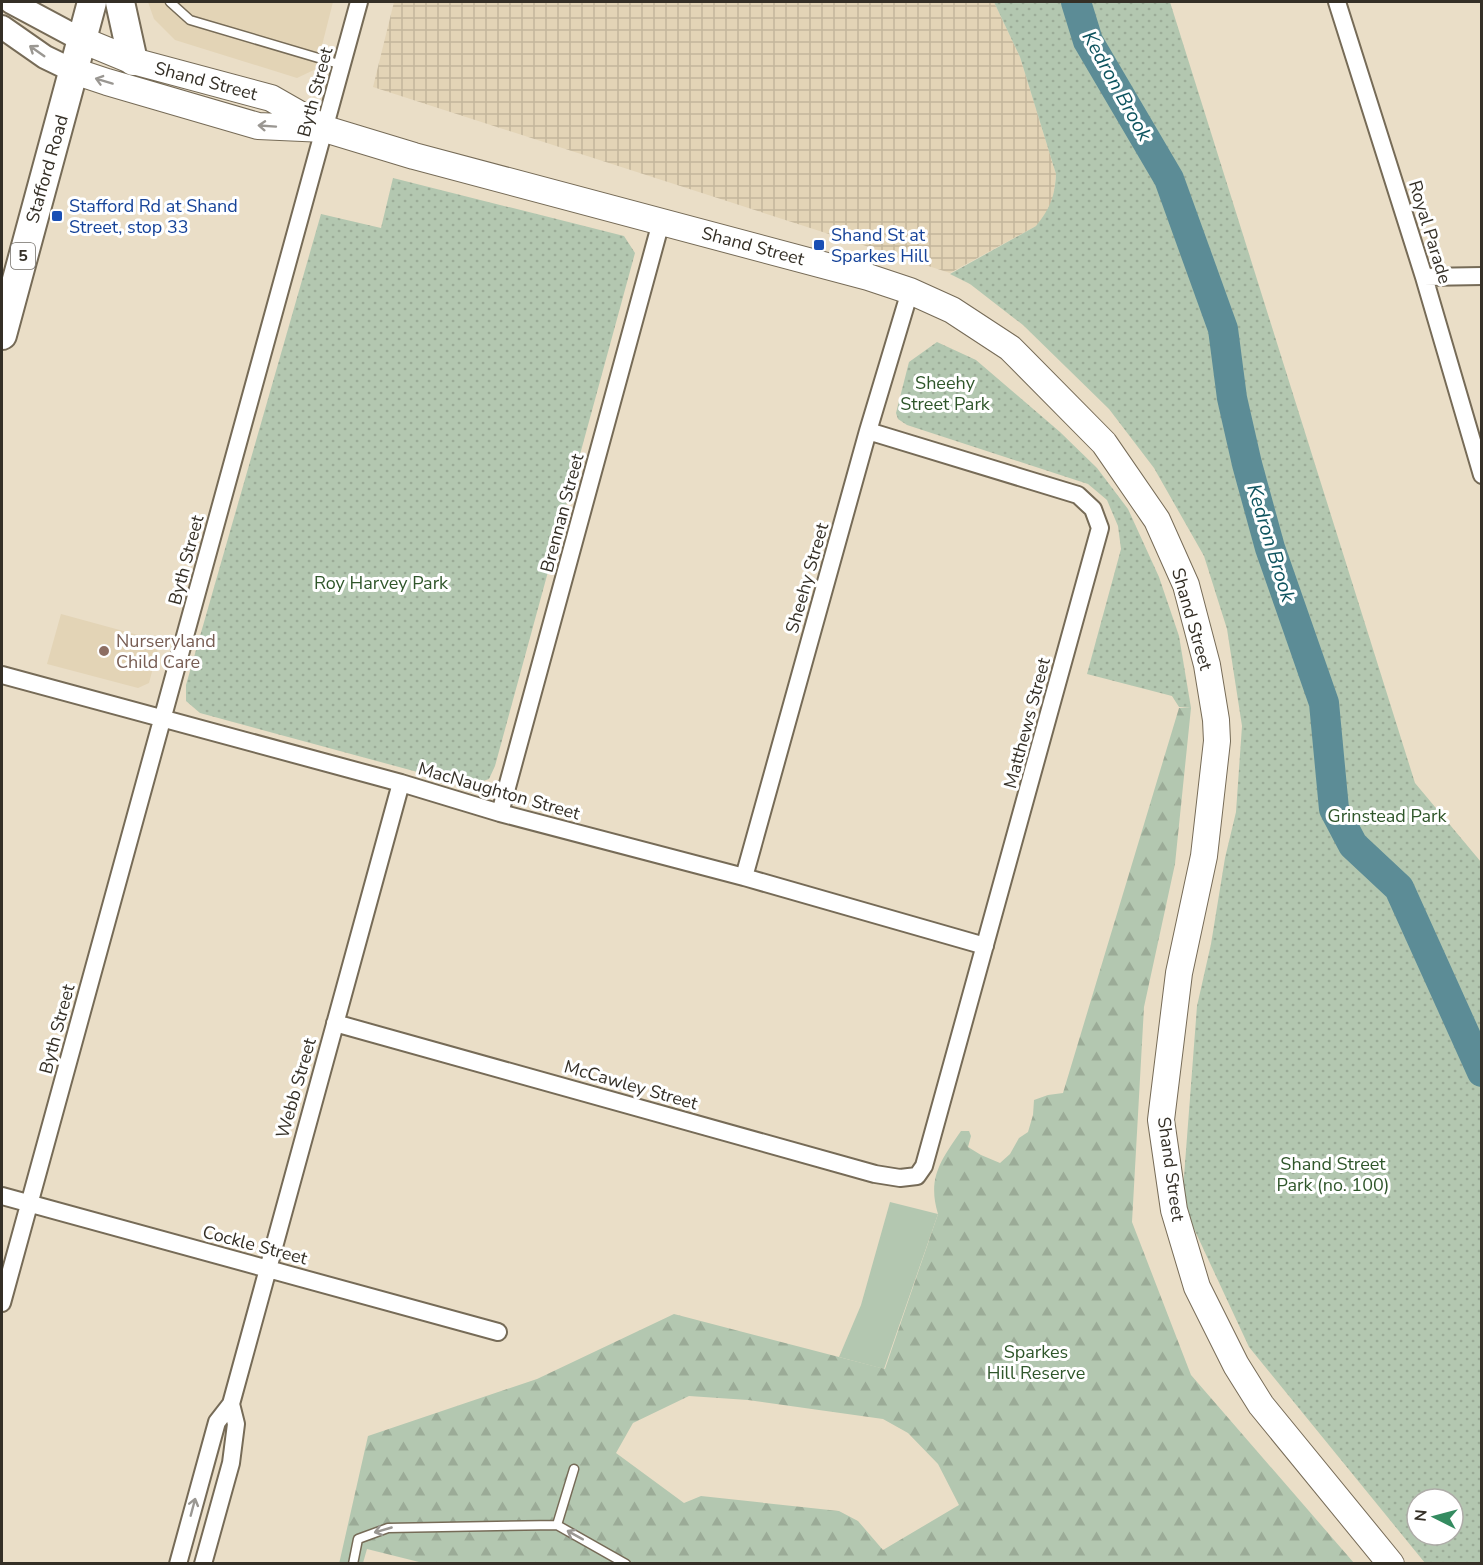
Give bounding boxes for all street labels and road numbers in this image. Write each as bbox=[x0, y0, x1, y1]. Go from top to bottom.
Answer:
street label: Byth Street bbox=[292, 44, 339, 139]
street label: Shand Street bbox=[152, 56, 261, 106]
street label: Stafford Road bbox=[20, 112, 74, 226]
street label: Royal Parade bbox=[1403, 177, 1457, 287]
street label: Shand Street bbox=[699, 221, 808, 271]
road number: 5 bbox=[11, 243, 35, 269]
street label: Brennan Street bbox=[535, 450, 590, 575]
street label: Byth Street bbox=[163, 512, 210, 607]
street label: Sheehy Street bbox=[780, 519, 834, 636]
street label: Shand Street bbox=[1166, 565, 1218, 674]
street label: Matthews Street bbox=[998, 654, 1056, 791]
street label: MacNaughton Street bbox=[415, 756, 583, 826]
street label: Byth Street bbox=[34, 981, 81, 1076]
street label: Webb Street bbox=[270, 1034, 322, 1141]
street label: McCawley Street bbox=[561, 1054, 701, 1116]
street label: Shand Street bbox=[1152, 1115, 1190, 1223]
street label: Cockle Street bbox=[200, 1220, 311, 1271]

